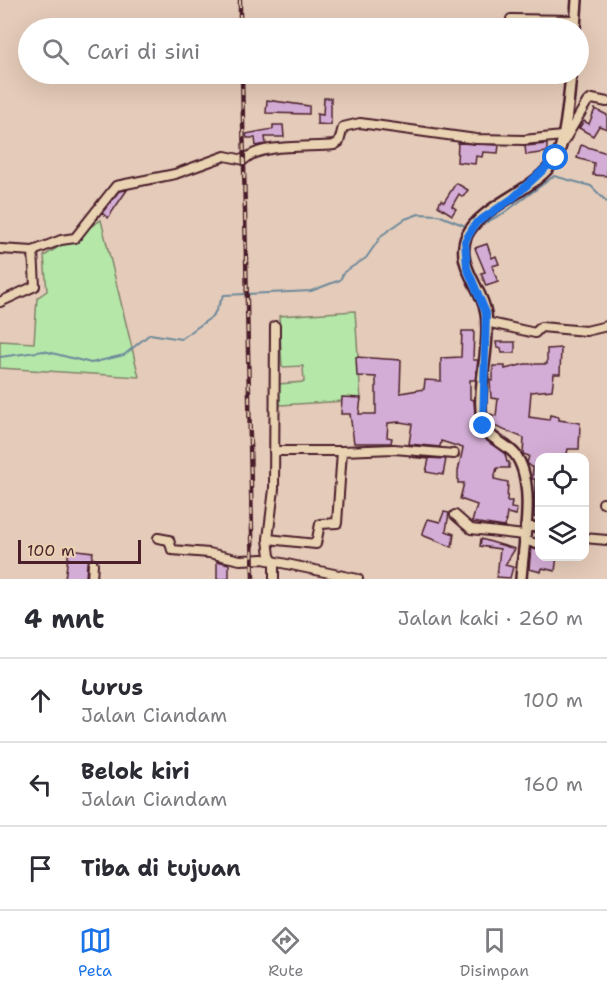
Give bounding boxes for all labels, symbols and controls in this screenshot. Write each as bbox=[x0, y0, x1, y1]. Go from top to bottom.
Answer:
search box bbox=[18, 18, 589, 84]
icon: search bbox=[39, 35, 72, 68]
text: Cari di sini bbox=[87, 37, 200, 66]
route start bbox=[542, 144, 568, 170]
route end bbox=[469, 412, 495, 438]
map controls bbox=[535, 453, 589, 561]
button: locate bbox=[535, 453, 589, 507]
button: layers bbox=[535, 507, 589, 561]
scale bar bbox=[18, 537, 141, 564]
text: 100 m bbox=[27, 540, 75, 561]
text: 4 mnt bbox=[24, 601, 104, 636]
text: Jalan kaki · 260 m bbox=[397, 605, 583, 631]
text: Lurus bbox=[81, 673, 143, 702]
icon: ahead bbox=[24, 684, 57, 717]
text: 100 m bbox=[523, 687, 583, 713]
text: Jalan Ciandam bbox=[81, 702, 227, 728]
text: Belok kiri bbox=[81, 757, 190, 786]
icon: left bbox=[24, 768, 57, 801]
text: 160 m bbox=[524, 771, 583, 797]
text: Jalan Ciandam bbox=[81, 786, 227, 812]
icon: arrive bbox=[24, 852, 57, 885]
text: Tiba di tujuan bbox=[81, 854, 241, 883]
tab: Peta bbox=[78, 924, 112, 981]
tab: Rute bbox=[268, 924, 304, 981]
tab: Disimpan bbox=[460, 924, 529, 981]

